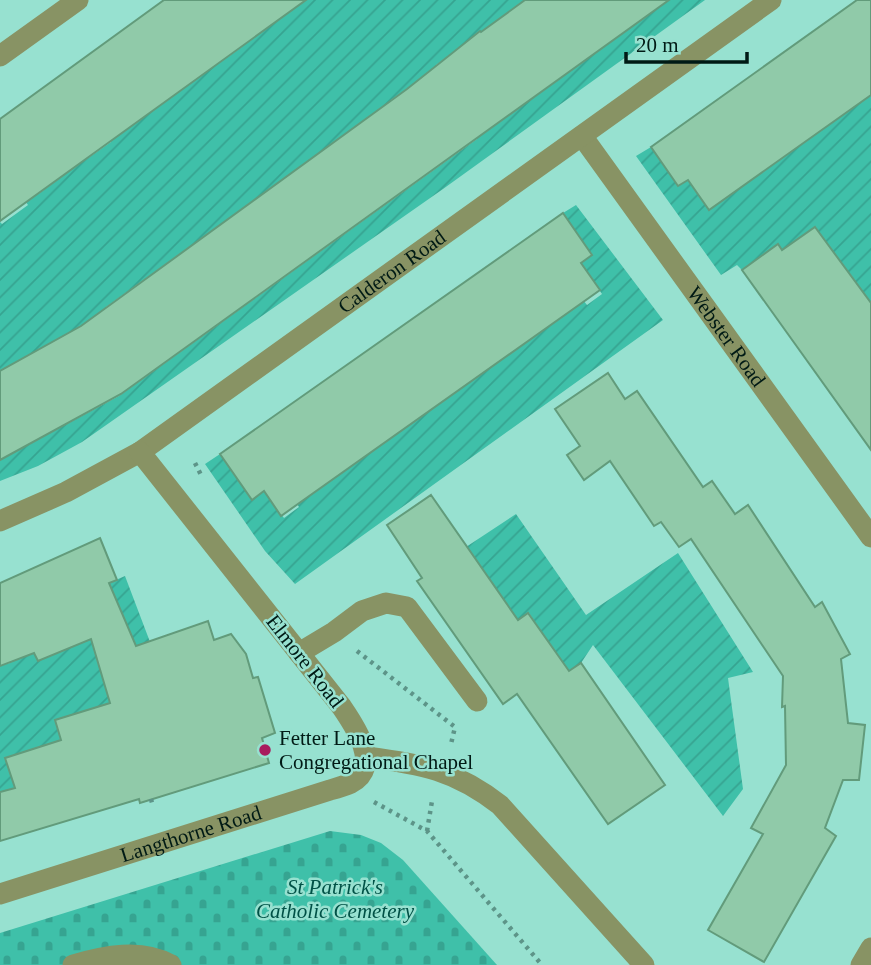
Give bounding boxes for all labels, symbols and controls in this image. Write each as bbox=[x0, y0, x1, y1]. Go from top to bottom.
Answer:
scale bar bbox=[626, 21, 747, 65]
text: 20 m bbox=[636, 33, 679, 57]
street label: Calderon Road bbox=[333, 225, 451, 318]
street label: Webster Road bbox=[682, 282, 771, 392]
street label: Elmore Road bbox=[261, 610, 349, 713]
place label: Fetter Lane Congregational Chapel bbox=[279, 726, 473, 774]
marker: Fetter Lane Congregational Chapel bbox=[257, 742, 273, 758]
street label: Langthorne Road bbox=[117, 800, 265, 867]
park label: St Patrick's Catholic Cemetery bbox=[256, 875, 415, 923]

